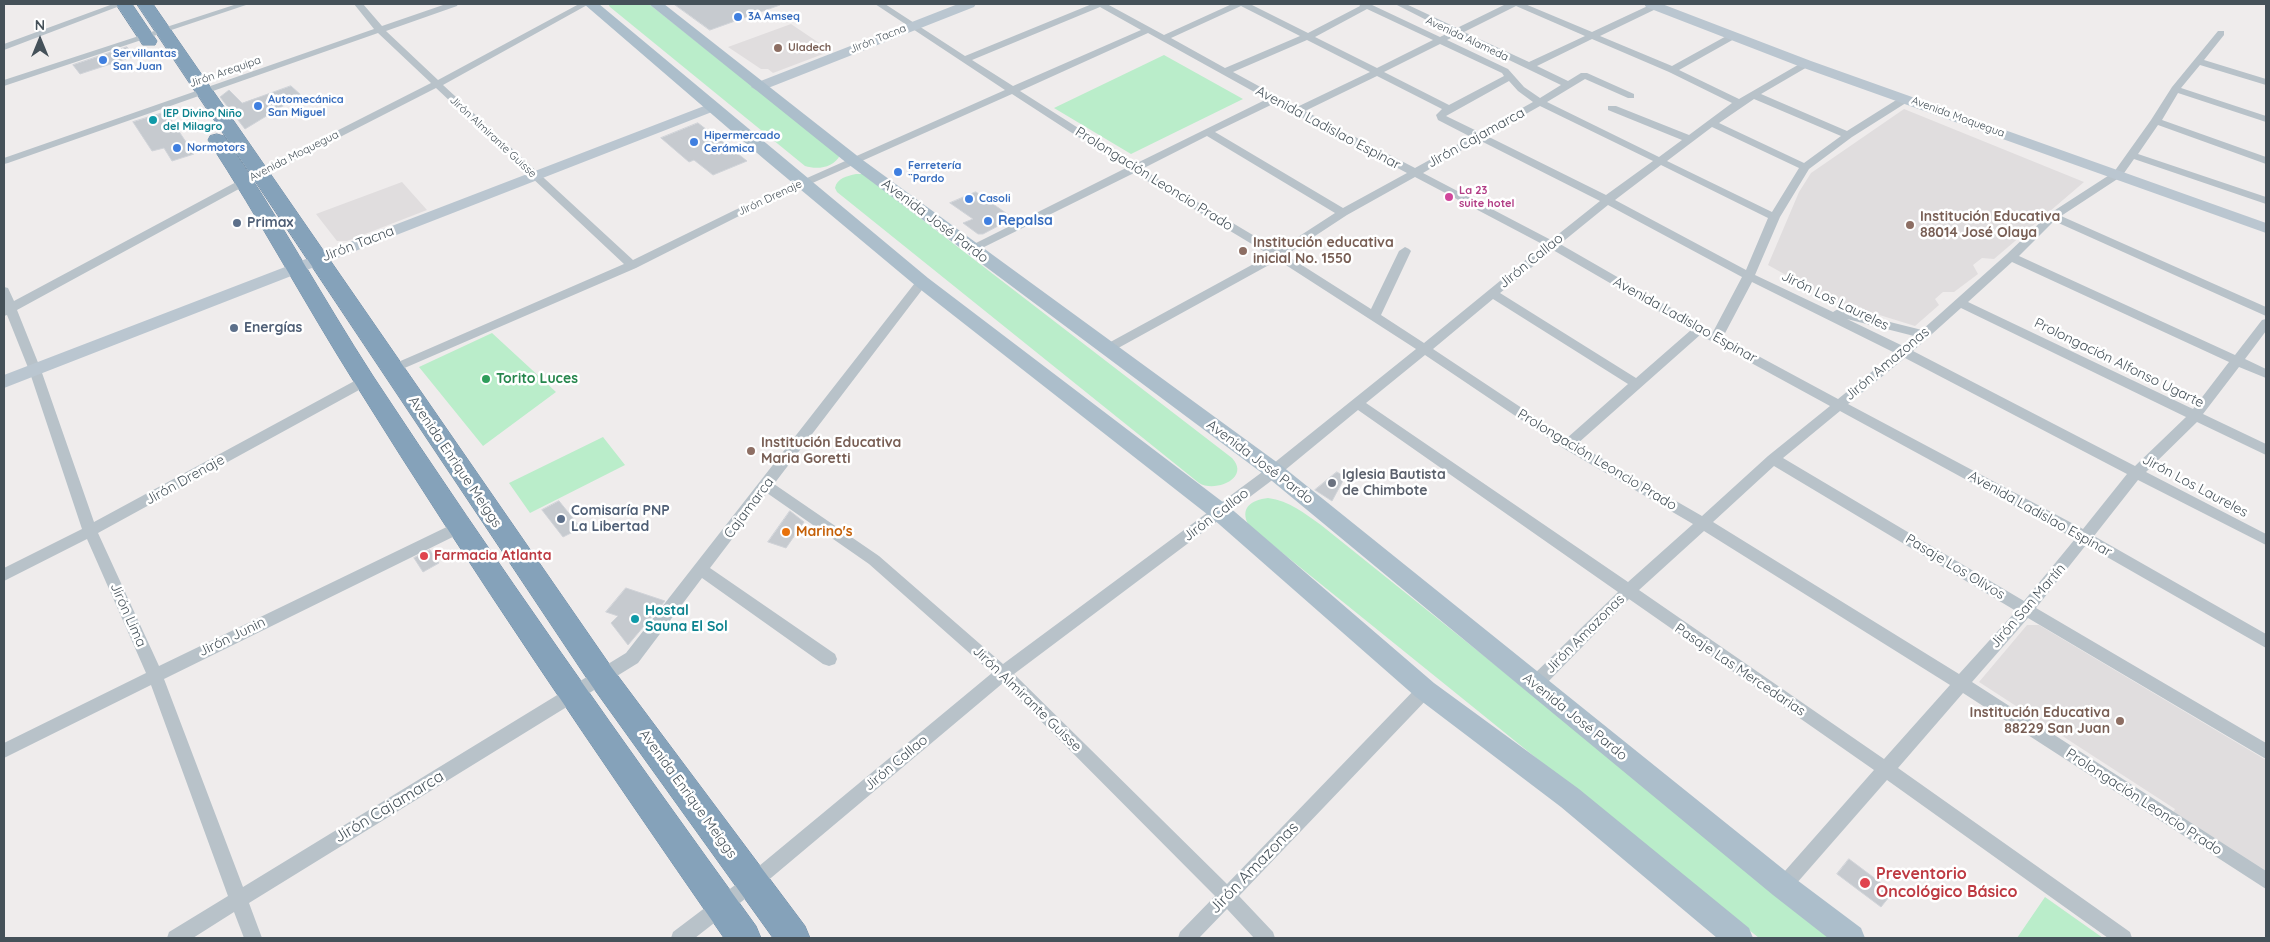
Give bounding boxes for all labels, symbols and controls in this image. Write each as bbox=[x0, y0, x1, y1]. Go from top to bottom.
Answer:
place label: 3A Amseq bbox=[748, 10, 800, 24]
marker: 3A Amseq bbox=[732, 11, 744, 23]
street label: Avenida Alameda bbox=[1424, 14, 1510, 64]
north arrow bbox=[15, 15, 65, 65]
text: N bbox=[35, 16, 45, 34]
street label: Jirón Tacna bbox=[848, 22, 908, 56]
place label: Uladech bbox=[788, 41, 831, 55]
marker: Uladech bbox=[772, 42, 784, 54]
place label: Servillantas San Juan bbox=[113, 47, 176, 73]
marker: Servillantas San Juan bbox=[97, 54, 109, 66]
street label: Jirón Arequipa bbox=[187, 54, 263, 90]
street label: Avenida Ladislao Espinar bbox=[1253, 83, 1403, 173]
place label: Automecánica San Miguel bbox=[268, 93, 344, 119]
street label: Jirón Almirante Guisse bbox=[447, 93, 539, 181]
street label: Avenida Moquegua bbox=[1910, 94, 2006, 140]
marker: Automecánica San Miguel bbox=[252, 100, 264, 112]
street label: Jirón Cajamarca bbox=[1424, 104, 1528, 172]
place label: IEP Divino Niño del Milagro bbox=[163, 107, 242, 133]
marker: IEP Divino Niño del Milagro bbox=[147, 114, 159, 126]
street label: Prolongación Leoncio Prado bbox=[1072, 123, 1236, 235]
street label: Avenida Moquegua bbox=[247, 128, 341, 184]
place label: Hipermercado Cerámica bbox=[704, 129, 780, 155]
marker: Hipermercado Cerámica bbox=[688, 136, 700, 148]
place label: Normotors bbox=[187, 141, 245, 155]
marker: Normotors bbox=[171, 142, 183, 154]
place label: Ferretería ¨Pardo bbox=[908, 159, 962, 185]
marker: Ferretería ¨Pardo bbox=[892, 166, 904, 178]
street label: Avenida José Pardo bbox=[878, 175, 992, 267]
street label: Jirón Drenaje bbox=[736, 177, 804, 219]
place label: La 23 suite hotel bbox=[1459, 184, 1515, 210]
marker: La 23 suite hotel bbox=[1443, 191, 1455, 203]
place label: Casoli bbox=[979, 192, 1011, 206]
marker: Casoli bbox=[963, 193, 975, 205]
place label: Institución Educativa 88014 José Olaya bbox=[1920, 209, 2060, 242]
place label: Repalsa bbox=[998, 213, 1053, 229]
place label: Primax bbox=[247, 215, 293, 231]
marker: Repalsa bbox=[982, 215, 994, 227]
marker: Primax bbox=[231, 217, 243, 229]
marker: Institución Educativa 88014 José Olaya bbox=[1904, 219, 1916, 231]
street label: Jirón Tacna bbox=[319, 223, 397, 265]
street label: Jirón Callao bbox=[1495, 230, 1567, 292]
place label: Institución educativa inicial No. 1550 bbox=[1253, 235, 1394, 268]
marker: Institución educativa inicial No. 1550 bbox=[1237, 245, 1249, 257]
street label: Jirón Los Laureles bbox=[1779, 268, 1891, 334]
street label: Avenida Ladislao Espinar bbox=[1610, 273, 1760, 367]
street label: Prolongación Alfonso Ugarte bbox=[2031, 315, 2207, 411]
place label: Energías bbox=[244, 320, 302, 336]
marker: Energías bbox=[228, 322, 240, 334]
street label: Jirón Amazonas bbox=[1841, 324, 1933, 404]
place label: Torito Luces bbox=[496, 371, 578, 387]
marker: Torito Luces bbox=[480, 373, 492, 385]
street label: Avenida Enrique Meiggs bbox=[405, 393, 505, 531]
street label: Prolongación Leoncio Prado bbox=[1514, 406, 1680, 514]
street label: Avenida José Pardo bbox=[1203, 416, 1317, 508]
place label: Institución Educativa Maria Goretti bbox=[761, 435, 901, 468]
marker: Institución Educativa Maria Goretti bbox=[745, 445, 757, 457]
street label: Jirón Drenaje bbox=[142, 451, 228, 509]
street label: Jirón Los Laureles bbox=[2139, 451, 2251, 521]
place label: Iglesia Bautista de Chimbote bbox=[1342, 467, 1446, 500]
street label: Avenida Ladislao Espinar bbox=[1965, 467, 2115, 561]
street label: Cajamarca bbox=[721, 474, 777, 542]
marker: Iglesia Bautista de Chimbote bbox=[1326, 477, 1338, 489]
street label: Jirón Callao bbox=[1180, 485, 1252, 545]
place label: Comisaría PNP La Libertad bbox=[571, 503, 670, 536]
marker: Comisaría PNP La Libertad bbox=[555, 513, 567, 525]
place label: Marino's bbox=[796, 524, 852, 540]
marker: Marino's bbox=[780, 526, 792, 538]
street label: Pasaje Los Olivos bbox=[1902, 531, 2008, 603]
place label: Farmacia Atlanta bbox=[434, 548, 551, 564]
marker: Farmacia Atlanta bbox=[418, 550, 430, 562]
street label: Jirón San Martín bbox=[1987, 560, 2069, 652]
street label: Jirón Lima bbox=[106, 580, 150, 650]
street label: Jirón Amazonas bbox=[1542, 591, 1628, 677]
place label: Hostal Sauna El Sol bbox=[645, 603, 728, 636]
marker: Hostal Sauna El Sol bbox=[629, 613, 641, 625]
street label: Jirón Junin bbox=[196, 614, 268, 660]
street label: Pasaje Las Mercedarias bbox=[1672, 620, 1808, 720]
street label: Jirón Almirante Guisse bbox=[969, 643, 1085, 755]
street label: Avenida José Pardo bbox=[1519, 670, 1631, 764]
place label: Institución Educativa 88229 San Juan bbox=[1970, 705, 2110, 738]
marker: Institución Educativa 88229 San Juan bbox=[2114, 715, 2126, 727]
street label: Avenida Enrique Meiggs bbox=[636, 726, 740, 862]
street label: Jirón Callao bbox=[861, 732, 931, 794]
street label: Prolongación Leoncio Prado bbox=[2063, 745, 2225, 859]
street label: Jirón Cajamarca bbox=[331, 767, 447, 847]
street label: Jirón Amazonas bbox=[1205, 818, 1303, 918]
place label: Preventorio Oncológico Básico bbox=[1876, 864, 2017, 902]
marker: Preventorio Oncológico Básico bbox=[1858, 876, 1872, 890]

